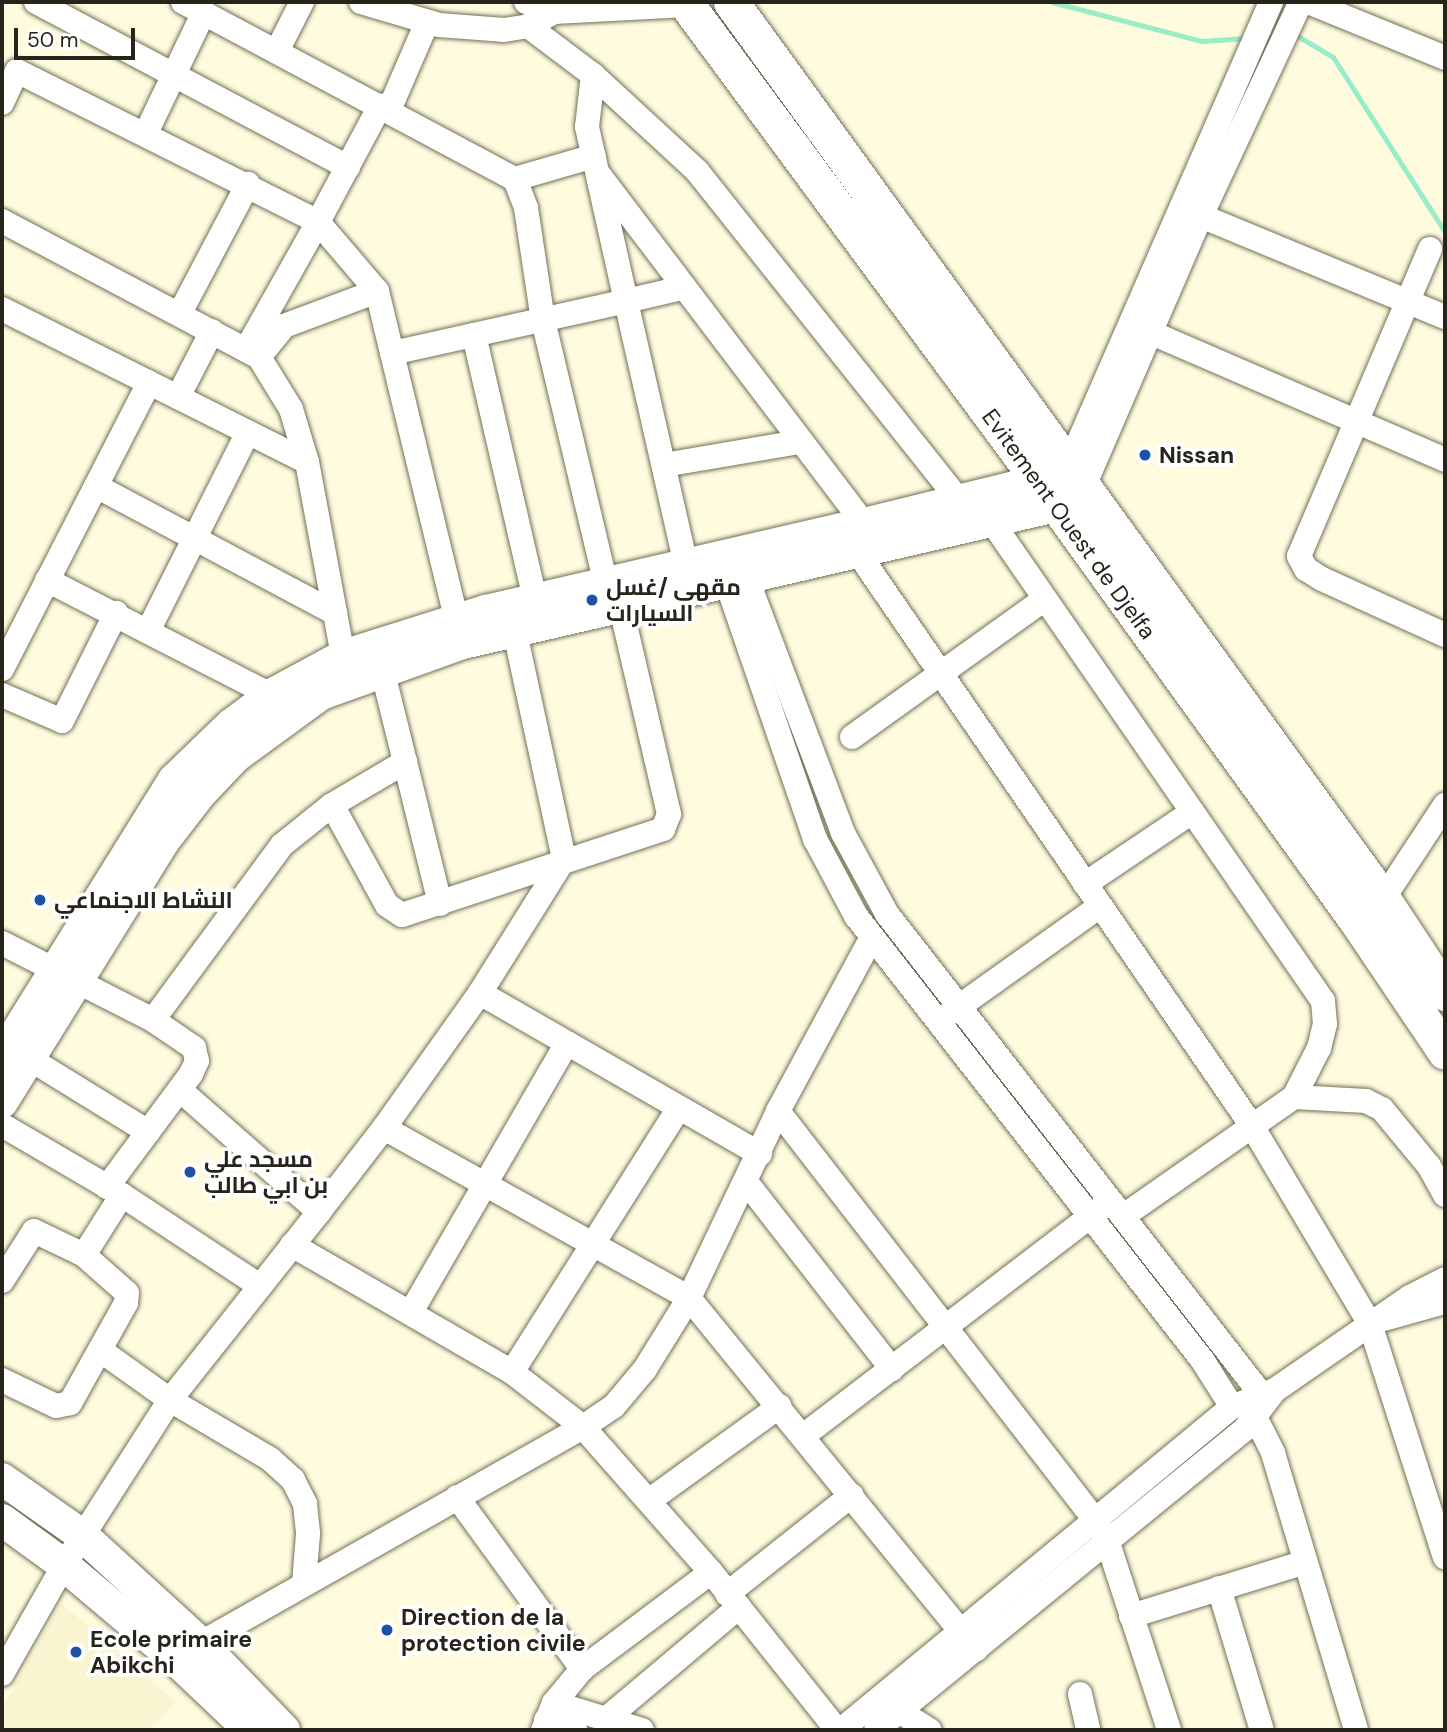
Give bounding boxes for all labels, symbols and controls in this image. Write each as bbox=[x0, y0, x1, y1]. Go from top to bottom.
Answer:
scale bar bbox=[18, 14, 138, 58]
text: 50 m bbox=[27, 26, 78, 54]
street label: Evitement Ouest de Djelfa bbox=[976, 404, 1162, 644]
place label: Nissan bbox=[1159, 441, 1234, 469]
marker: Nissan bbox=[1137, 447, 1153, 463]
place label: مقهى /غسل السيارات bbox=[606, 573, 741, 627]
marker: مقهى /غسل السيارات bbox=[584, 592, 600, 608]
place label: النشاط الاجنماعي bbox=[54, 886, 233, 914]
marker: النشاط الاجنماعي bbox=[32, 892, 48, 908]
place label: مسجد علي بن ابي طالب bbox=[204, 1145, 328, 1199]
marker: مسجد علي بن ابي طالب bbox=[182, 1164, 198, 1180]
place label: Direction de la protection civile bbox=[401, 1603, 586, 1657]
marker: Direction de la protection civile bbox=[379, 1622, 395, 1638]
place label: Ecole primaire Abikchi bbox=[90, 1625, 252, 1679]
marker: Ecole primaire Abikchi bbox=[68, 1644, 84, 1660]

